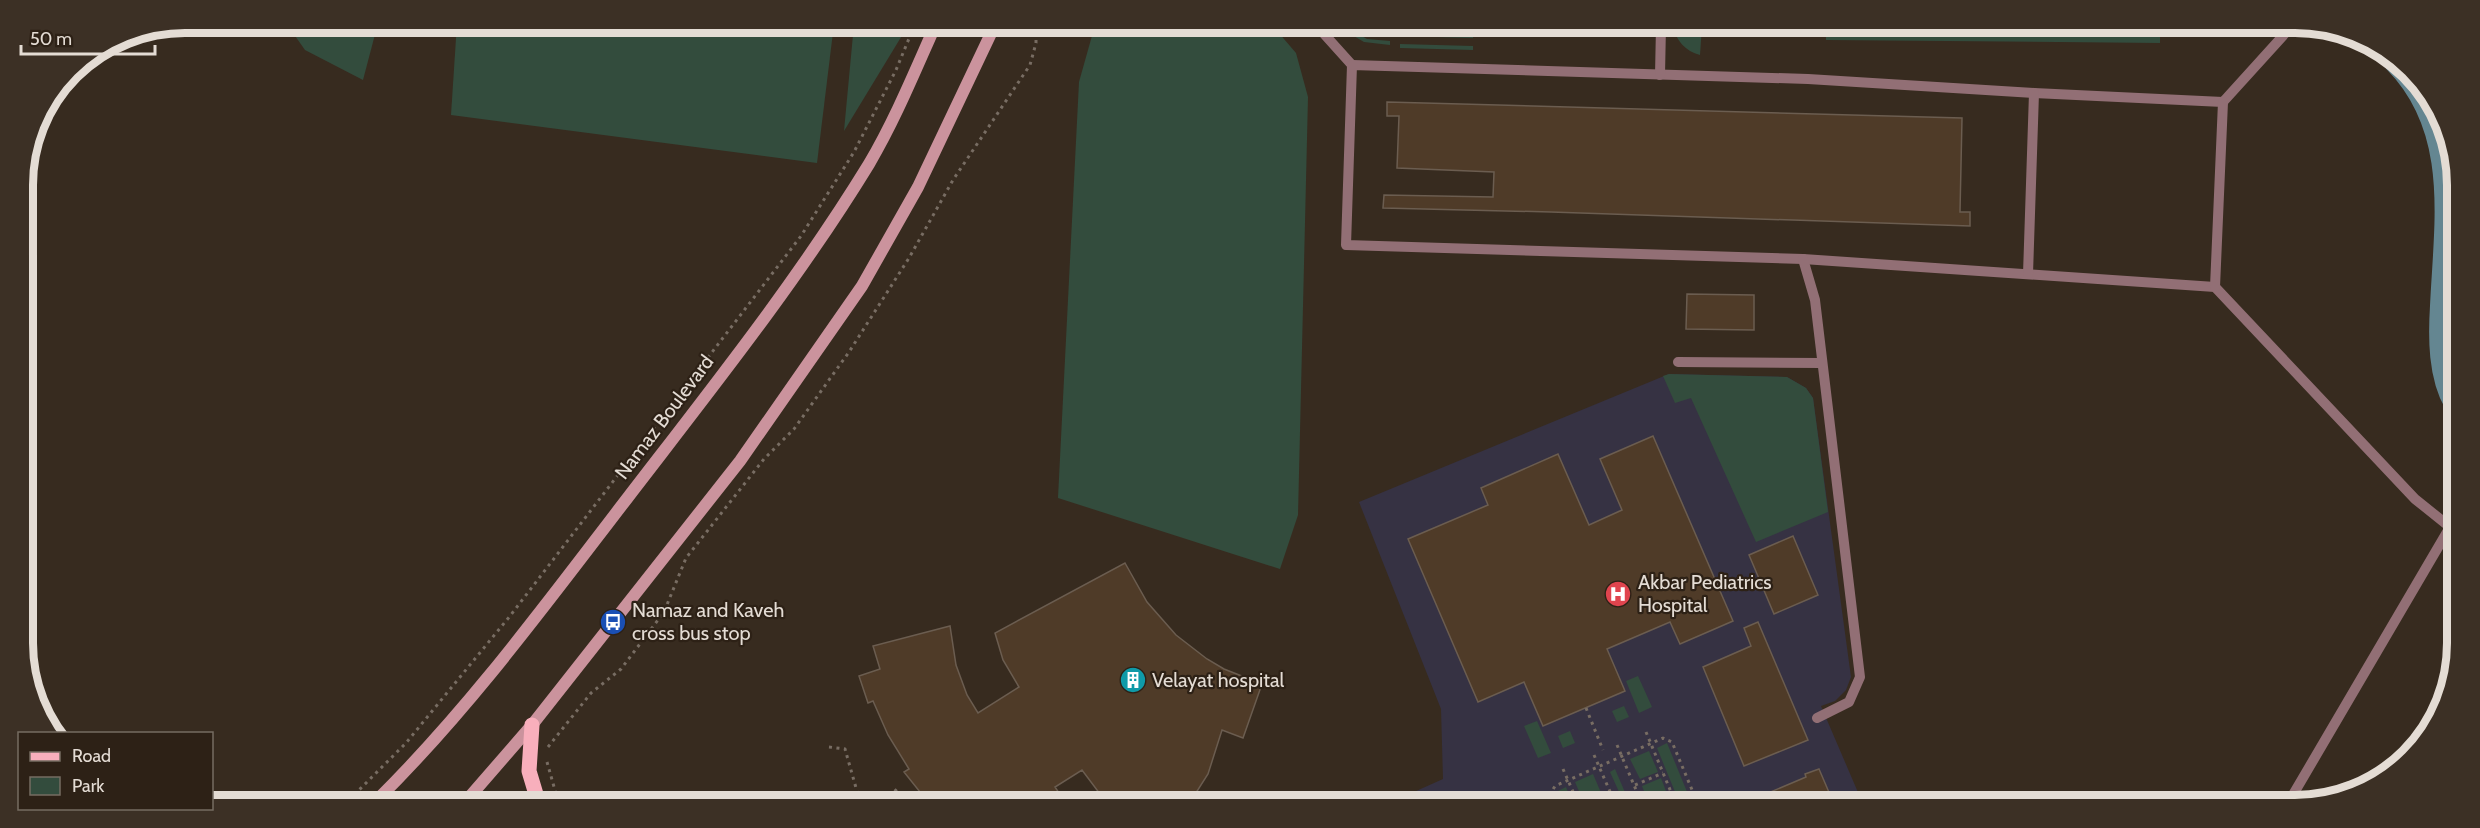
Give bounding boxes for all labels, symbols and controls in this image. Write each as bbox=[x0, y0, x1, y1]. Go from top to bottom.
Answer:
scale bar bbox=[21, 18, 154, 56]
text: 50 m bbox=[30, 28, 72, 50]
street label: Namaz Boulevard bbox=[610, 350, 718, 484]
place label: Akbar Pediatrics Hospital bbox=[1638, 570, 1772, 617]
hospital icon: Akbar Pediatrics Hospital bbox=[1603, 579, 1633, 609]
place label: Namaz and Kaveh cross bus stop bbox=[632, 598, 784, 645]
bus stop icon: Namaz and Kaveh cross bus stop bbox=[598, 607, 628, 637]
building icon: Velayat hospital bbox=[1118, 665, 1148, 695]
place label: Velayat hospital bbox=[1152, 668, 1285, 692]
legend bbox=[18, 732, 213, 810]
text: Road bbox=[72, 745, 111, 767]
text: Park bbox=[72, 775, 105, 797]

